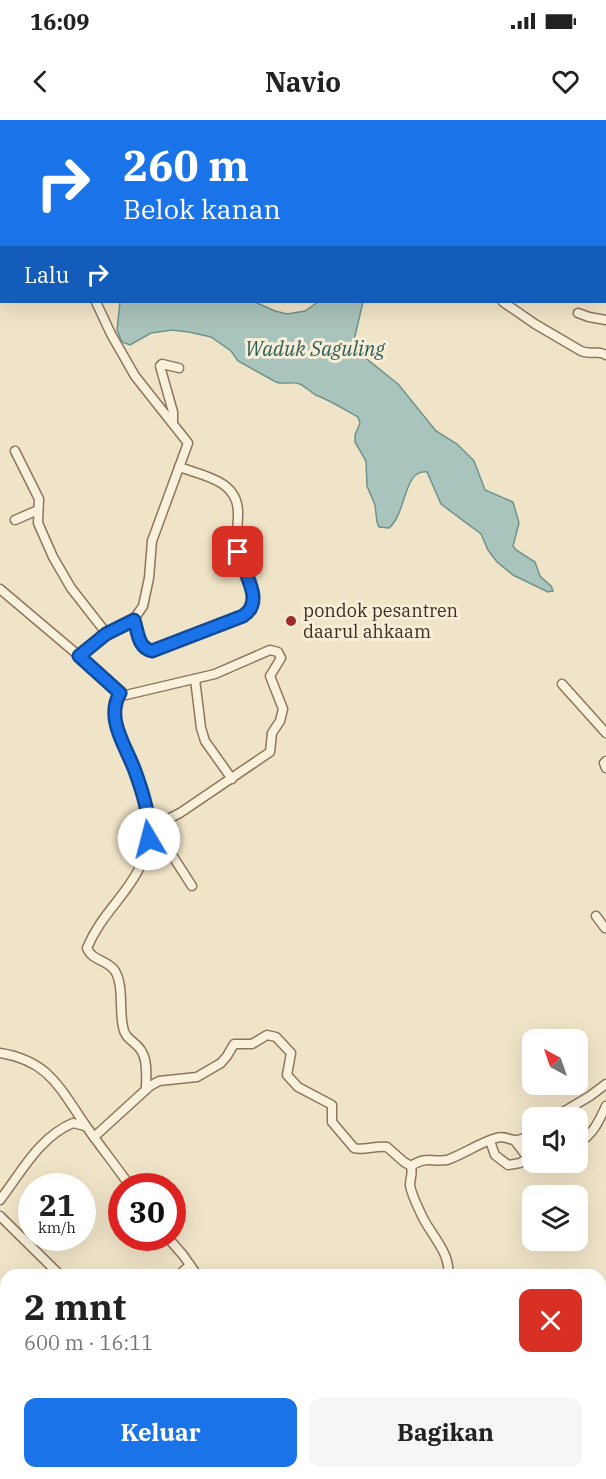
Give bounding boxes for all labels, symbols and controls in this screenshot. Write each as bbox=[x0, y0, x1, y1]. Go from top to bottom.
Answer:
text: 16:09 bbox=[30, 7, 89, 36]
text: Navio bbox=[265, 64, 341, 99]
icon: back bbox=[24, 65, 57, 98]
icon: heart bbox=[549, 65, 582, 98]
text: 260 m bbox=[123, 138, 249, 193]
icon: right bbox=[24, 144, 102, 222]
text: Belok kanan bbox=[123, 191, 281, 226]
icon: right bbox=[81, 258, 114, 291]
text: Lalu bbox=[24, 260, 69, 289]
water label: Waduk Saguling bbox=[245, 335, 385, 362]
pin bbox=[212, 526, 263, 577]
icon: arrive bbox=[221, 535, 254, 568]
place label: pondok pesantren daarul ahkaam bbox=[303, 599, 458, 643]
marker: pondok pesantren daarul ahkaam bbox=[284, 614, 298, 628]
position arrow bbox=[117, 807, 181, 871]
north arrow bbox=[522, 1029, 588, 1095]
map controls bbox=[522, 1029, 588, 1251]
button: sound bbox=[522, 1107, 588, 1173]
speed limit sign: 30 bbox=[108, 1173, 186, 1251]
text: 21 bbox=[39, 1185, 75, 1224]
button: layers bbox=[522, 1185, 588, 1251]
text: km/h bbox=[38, 1218, 76, 1237]
text: 2 mnt bbox=[24, 1283, 126, 1330]
button: close bbox=[519, 1289, 582, 1352]
text: 600 m · 16:11 bbox=[24, 1329, 153, 1356]
button: Keluar bbox=[24, 1398, 297, 1467]
button: Bagikan bbox=[309, 1398, 582, 1467]

